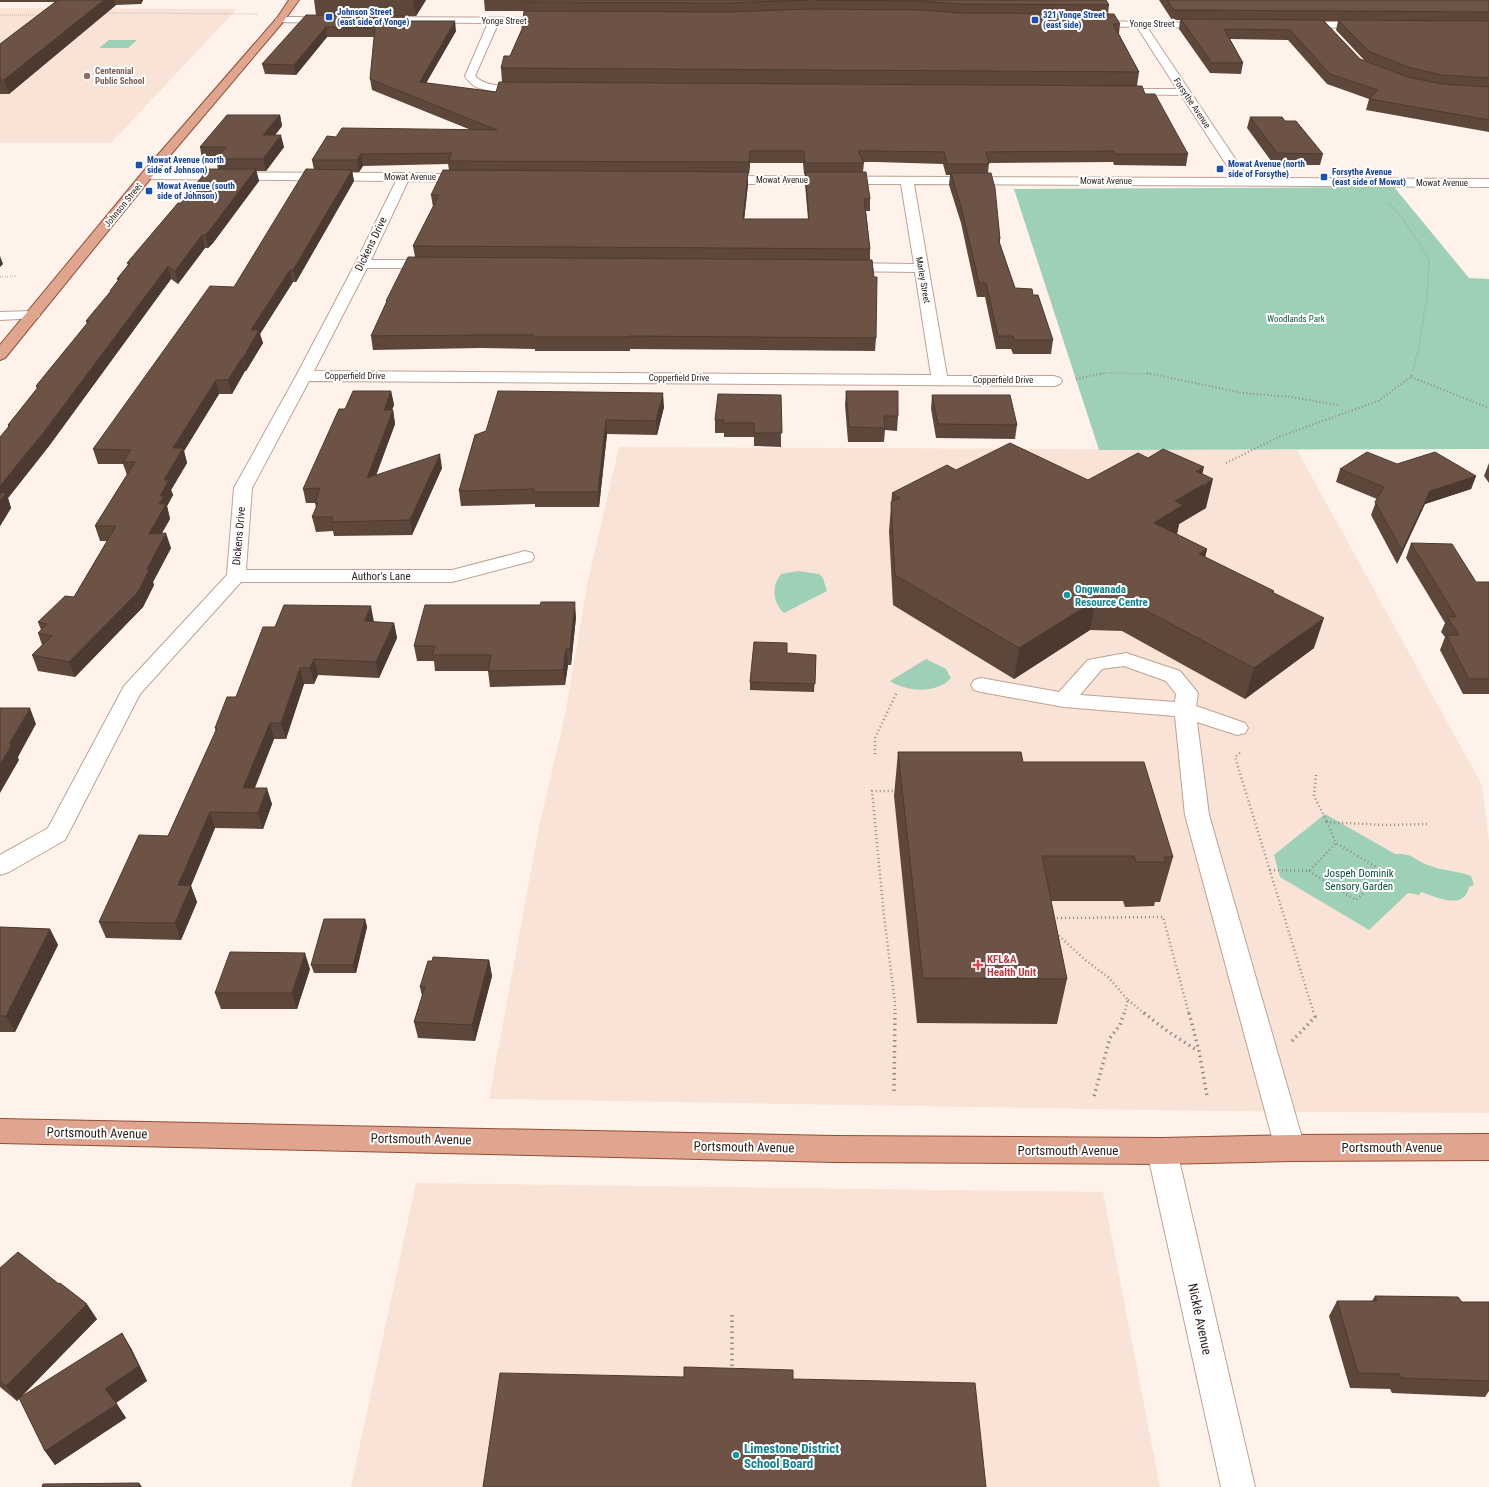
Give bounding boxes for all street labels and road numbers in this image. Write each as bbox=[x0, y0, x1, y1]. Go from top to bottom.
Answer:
street label: Yonge Street bbox=[481, 16, 527, 26]
street label: Yonge Street bbox=[1129, 19, 1175, 29]
street label: Forsythe Avenue bbox=[1171, 76, 1213, 130]
street label: Mowat Avenue bbox=[384, 172, 436, 182]
street label: Mowat Avenue bbox=[756, 175, 808, 185]
street label: Mowat Avenue bbox=[1080, 176, 1132, 186]
street label: Mowat Avenue bbox=[1416, 178, 1468, 188]
street label: Johnson Street bbox=[102, 181, 144, 229]
street label: Dickens Drive bbox=[352, 215, 390, 273]
street label: Marley Street bbox=[914, 256, 932, 304]
street label: Copperfield Drive bbox=[325, 371, 385, 381]
street label: Copperfield Drive bbox=[649, 373, 709, 383]
street label: Copperfield Drive bbox=[973, 375, 1033, 385]
street label: Dickens Drive bbox=[230, 506, 248, 566]
street label: Author's Lane bbox=[351, 570, 411, 583]
street label: Portsmouth Avenue bbox=[46, 1125, 148, 1141]
street label: Portsmouth Avenue bbox=[370, 1131, 472, 1147]
street label: Portsmouth Avenue bbox=[693, 1139, 795, 1155]
street label: Portsmouth Avenue bbox=[1342, 1140, 1442, 1155]
street label: Portsmouth Avenue bbox=[1018, 1143, 1118, 1158]
street label: Nickle Avenue bbox=[1185, 1282, 1215, 1356]

